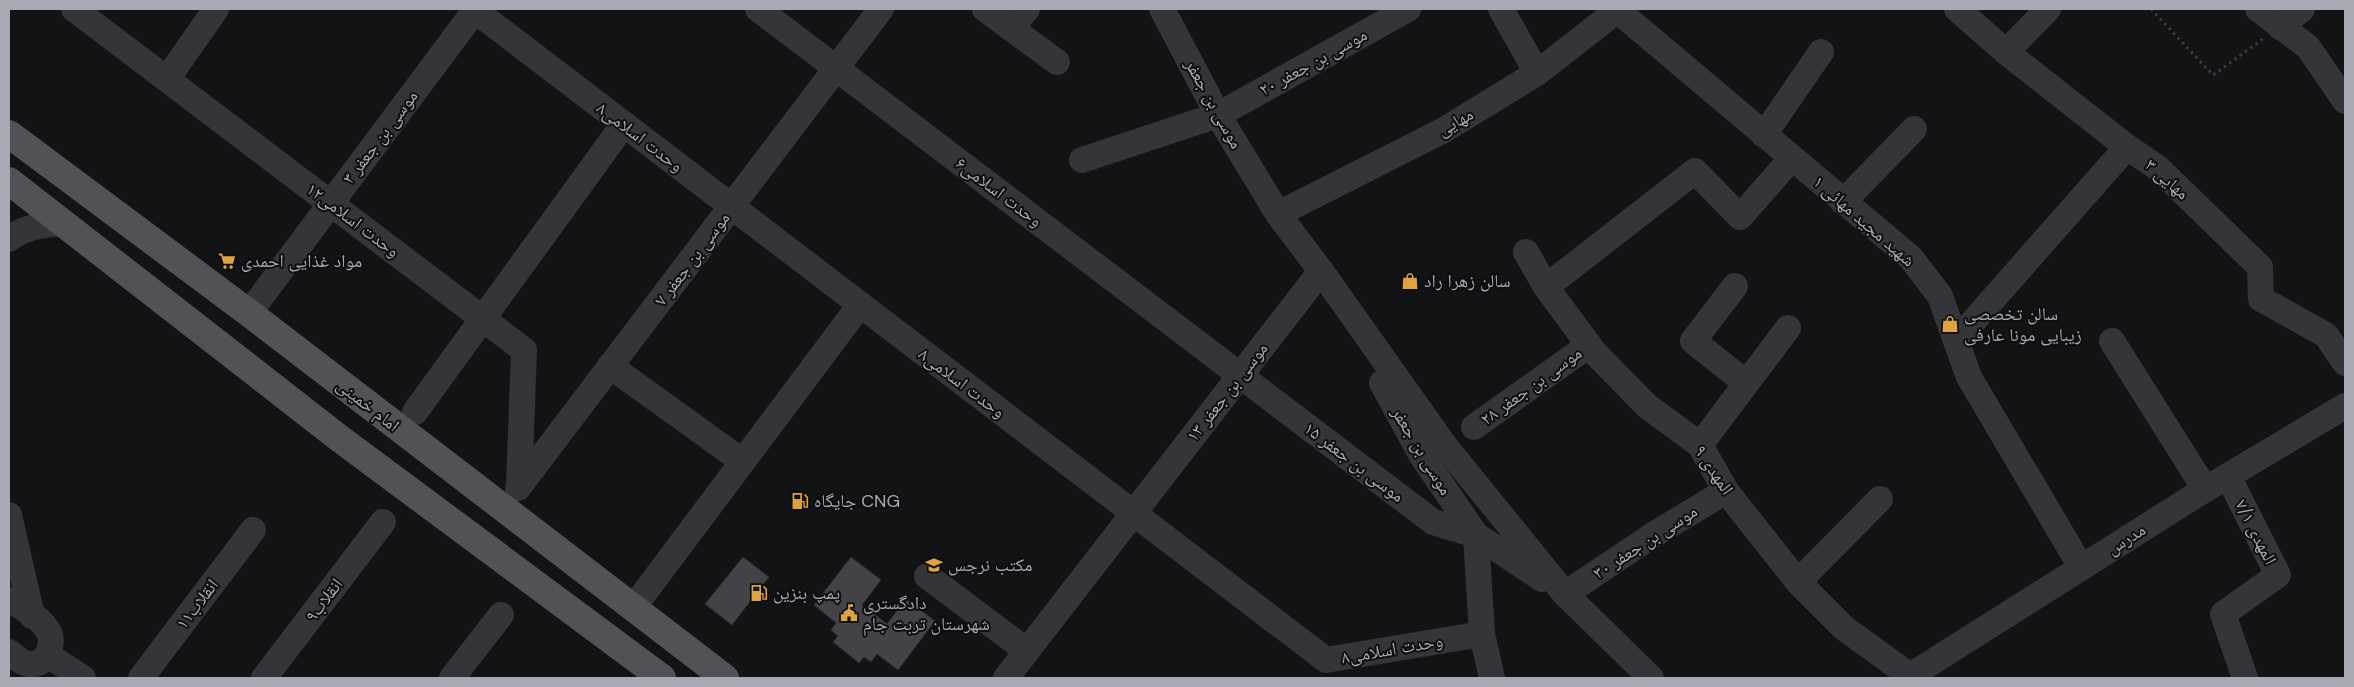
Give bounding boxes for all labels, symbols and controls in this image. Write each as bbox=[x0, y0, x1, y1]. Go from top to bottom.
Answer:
street label: موسی بن جعفر ۲۰ bbox=[1255, 22, 1371, 102]
street label: موسی بن جعفر bbox=[1179, 54, 1249, 153]
street label: موسی بن جعفر ۳ bbox=[337, 85, 423, 189]
street label: وحدت اسلامی۸ bbox=[592, 96, 688, 178]
street label: مهایی bbox=[1432, 102, 1478, 142]
street label: وحدت اسلامی۶ bbox=[951, 151, 1047, 233]
street label: مهایی ۳ bbox=[2140, 153, 2194, 205]
street label: شهید مجید مهائی ۱ bbox=[1808, 170, 1920, 272]
street label: وحدت اسلامی۱۲ bbox=[301, 177, 405, 263]
street label: موسی بن جعفر ۷ bbox=[649, 207, 735, 311]
place label: مواد غذایی احمدی bbox=[241, 249, 362, 273]
supermarket icon: مواد غذایی احمدی bbox=[217, 251, 237, 271]
place label: سالن زهرا راد bbox=[1424, 269, 1511, 293]
shop icon: سالن زهرا راد bbox=[1400, 271, 1420, 291]
place label: سالن تخصصی زیبایی مونا عارفی bbox=[1964, 302, 2082, 347]
shop icon: سالن تخصصی زیبایی مونا عارفی bbox=[1940, 314, 1960, 334]
street label: موسی بن جعفر ۱۳ bbox=[1181, 337, 1273, 447]
street label: موسی بن جعفر ۲۸ bbox=[1475, 341, 1587, 431]
street label: وحدت اسلامی۸ bbox=[914, 342, 1010, 424]
street label: امام خمینی bbox=[332, 373, 404, 437]
street label: موسی بن جعفر bbox=[1386, 402, 1458, 500]
street label: موسی بن جعفر ۱۵ bbox=[1299, 416, 1409, 508]
street label: المهدی ۹ bbox=[1689, 441, 1739, 499]
place label: جایگاه CNG bbox=[814, 489, 900, 513]
fuel station icon: جایگاه CNG bbox=[790, 491, 810, 511]
street label: المهدی ۷/۱ bbox=[2229, 495, 2283, 569]
street label: موسی بن جعفر ۳۰ bbox=[1588, 499, 1702, 585]
street label: مدرس bbox=[2102, 518, 2150, 560]
place label: مكتب نرجس bbox=[948, 553, 1032, 577]
school or university icon: مكتب نرجس bbox=[924, 555, 944, 575]
street label: انقلاب۹ bbox=[300, 573, 348, 627]
street label: انقلاب۱۱ bbox=[170, 574, 224, 634]
place label: پمپ بنزین bbox=[773, 581, 840, 605]
fuel station icon: پمپ بنزین bbox=[749, 583, 769, 603]
place label: دادگستری شهرستان تربت جام bbox=[863, 591, 990, 636]
public building icon: دادگستری شهرستان تربت جام bbox=[839, 603, 859, 623]
street label: وحدت اسلامی۸ bbox=[1339, 628, 1445, 670]

